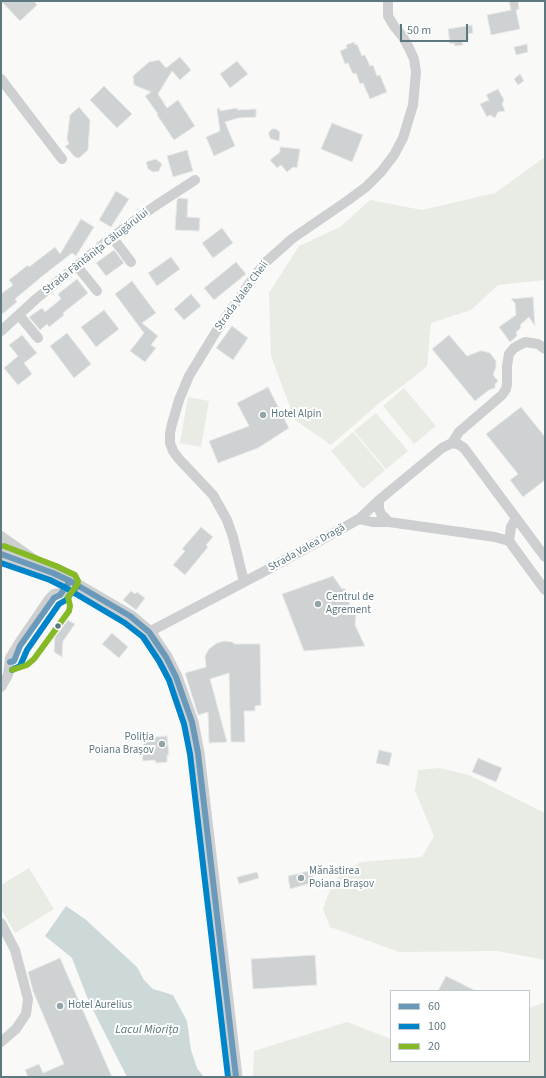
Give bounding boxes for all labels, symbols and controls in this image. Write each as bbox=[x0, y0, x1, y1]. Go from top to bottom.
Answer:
scale bar bbox=[402, 16, 470, 42]
text: 50 m bbox=[407, 22, 431, 39]
street label: Strada Fântânița Călugărului bbox=[40, 207, 152, 297]
street label: Strada Valea Cheii bbox=[212, 259, 272, 333]
place label: Hotel Alpin bbox=[271, 408, 322, 422]
marker: Hotel Alpin bbox=[258, 410, 268, 420]
street label: Strada Valea Dragă bbox=[266, 521, 348, 575]
place label: Centrul de Agrement bbox=[326, 591, 374, 617]
marker: Centrul de Agrement bbox=[313, 599, 323, 609]
unlabelled marker bbox=[53, 621, 63, 631]
place label: Poliția Poiana Brașov bbox=[89, 731, 154, 757]
marker: Poliția Poiana Brașov bbox=[157, 739, 167, 749]
place label: Mănăstirea Poiana Brașov bbox=[309, 865, 374, 891]
marker: Mănăstirea Poiana Brașov bbox=[296, 873, 306, 883]
legend bbox=[390, 990, 530, 1062]
text: 60 bbox=[428, 998, 440, 1015]
place label: Hotel Aurelius bbox=[68, 999, 132, 1013]
marker: Hotel Aurelius bbox=[55, 1001, 65, 1011]
text: 100 bbox=[428, 1018, 446, 1035]
water label: Lacul Miorița bbox=[115, 1023, 179, 1037]
text: 20 bbox=[428, 1038, 440, 1055]

